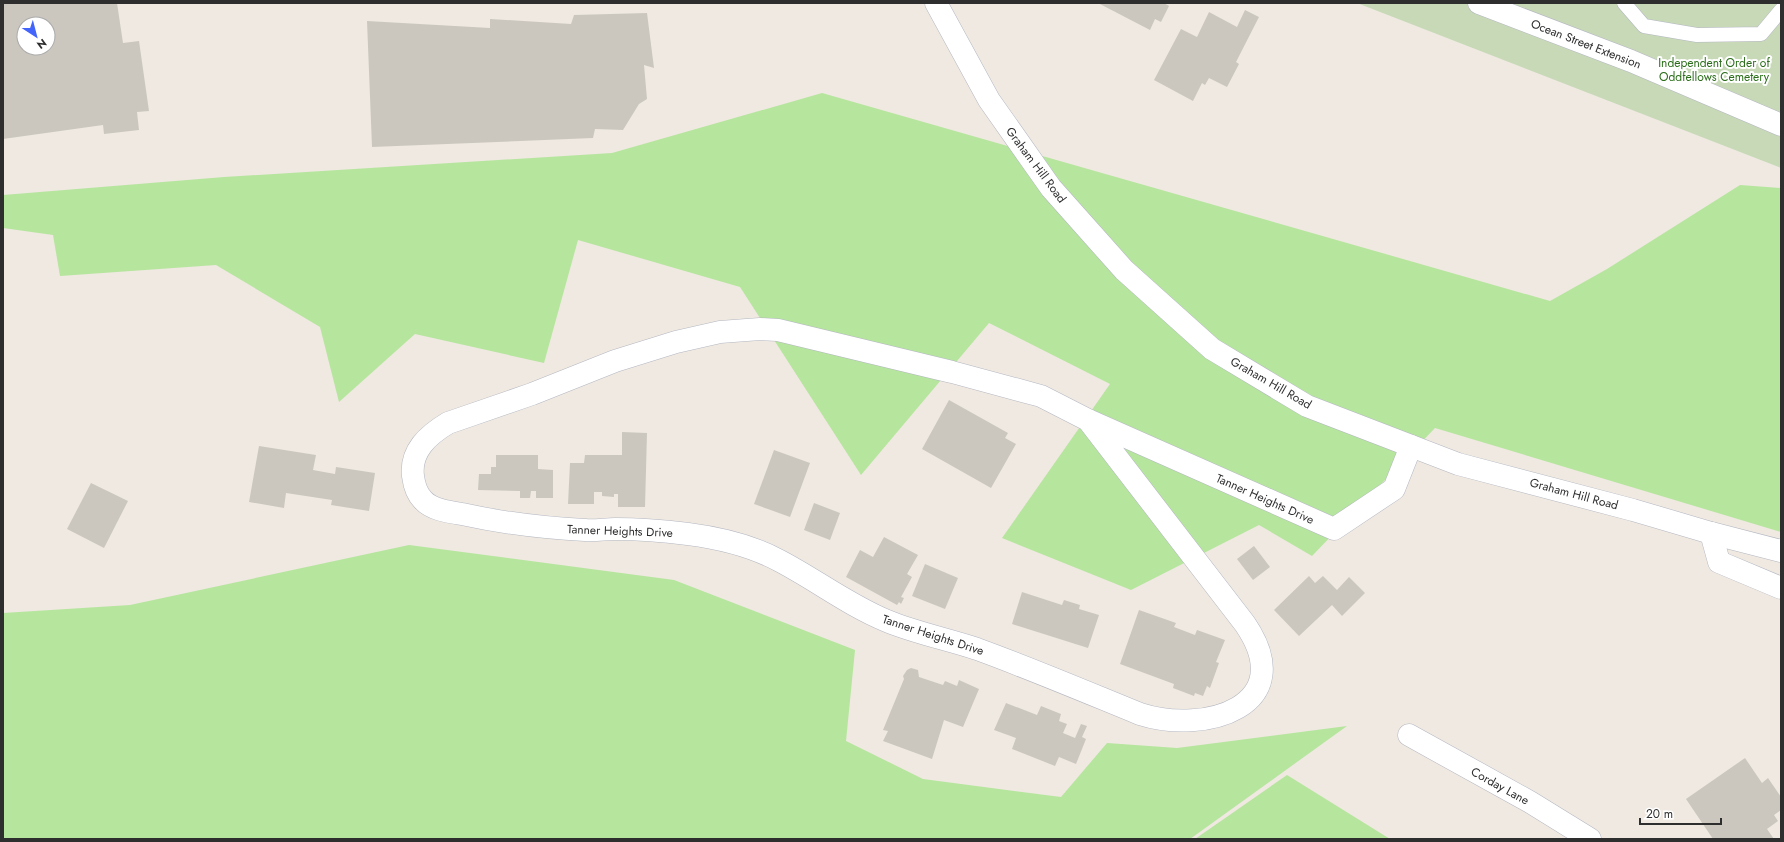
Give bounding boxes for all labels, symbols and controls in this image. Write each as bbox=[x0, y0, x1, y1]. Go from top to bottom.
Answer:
street label: Ocean Street Extension bbox=[1528, 15, 1644, 73]
north arrow bbox=[16, 16, 56, 56]
text: N bbox=[34, 35, 50, 53]
park label: Independent Order of Oddfellows Cemetery bbox=[1658, 54, 1770, 86]
street label: Graham Hill Road bbox=[1001, 123, 1071, 207]
street label: Graham Hill Road bbox=[1227, 352, 1315, 414]
street label: Tanner Heights Drive bbox=[1213, 469, 1317, 529]
street label: Graham Hill Road bbox=[1528, 474, 1620, 514]
street label: Tanner Heights Drive bbox=[567, 520, 673, 542]
street label: Tanner Heights Drive bbox=[880, 610, 986, 660]
street label: Corday Lane bbox=[1468, 763, 1532, 809]
scale bar bbox=[1640, 800, 1721, 826]
text: 20 m bbox=[1646, 805, 1673, 823]

